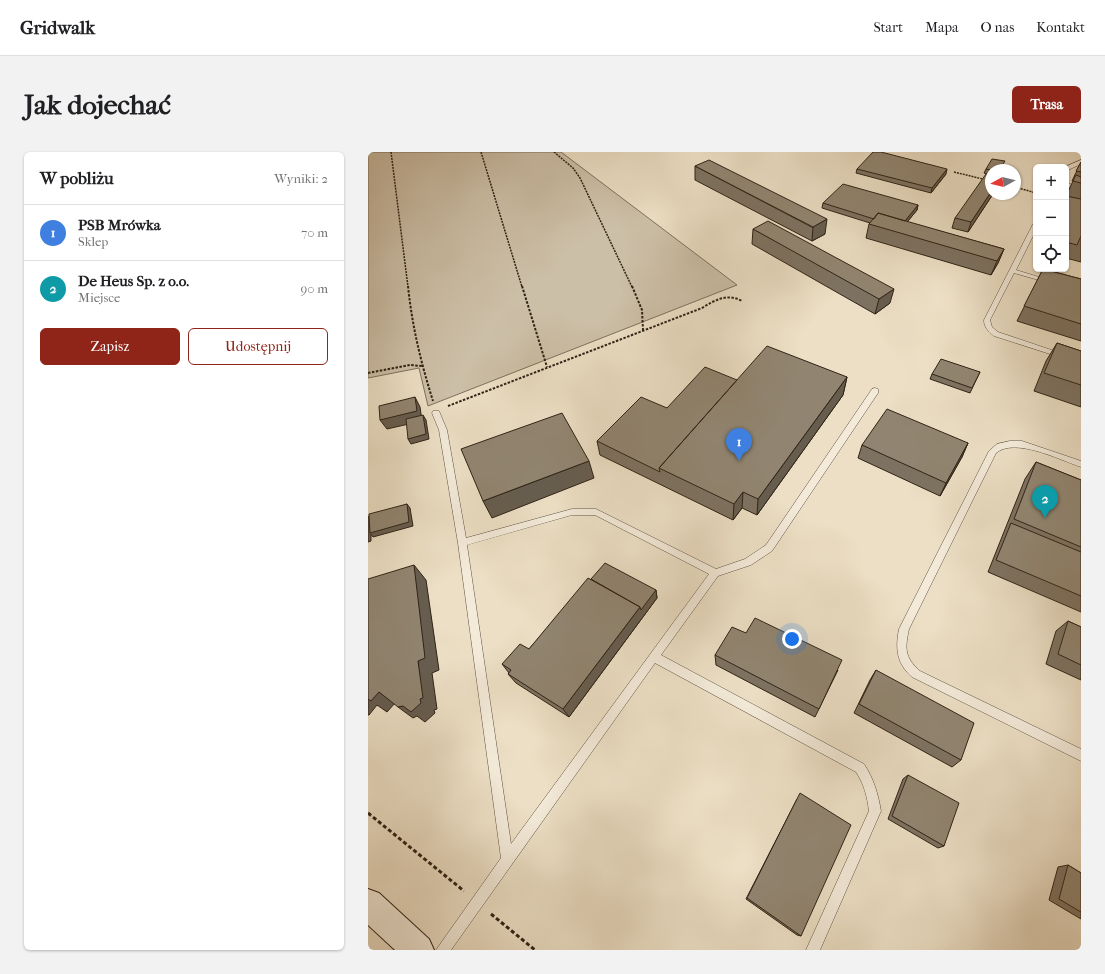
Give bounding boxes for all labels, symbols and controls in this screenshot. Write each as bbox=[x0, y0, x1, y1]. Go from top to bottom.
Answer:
text: Gridwalk bbox=[20, 17, 95, 39]
text: Start bbox=[873, 19, 903, 36]
text: Mapa bbox=[925, 19, 958, 36]
text: O nas bbox=[980, 19, 1014, 36]
text: Kontakt bbox=[1036, 19, 1085, 36]
button: Trasa bbox=[1012, 86, 1081, 123]
text: Jak dojechać bbox=[24, 88, 171, 121]
north arrow bbox=[985, 164, 1021, 200]
map controls bbox=[1033, 164, 1069, 272]
button: + bbox=[1033, 164, 1069, 200]
text: W pobliżu bbox=[40, 168, 114, 188]
text: Wyniki: 2 bbox=[274, 171, 328, 186]
button: − bbox=[1033, 200, 1069, 236]
text: PSB Mrówka bbox=[78, 216, 161, 234]
text: 1 bbox=[51, 225, 55, 240]
text: 70 m bbox=[301, 225, 328, 240]
text: Sklep bbox=[78, 234, 108, 249]
button: locate bbox=[1033, 236, 1069, 272]
text: De Heus Sp. z o.o. bbox=[78, 272, 189, 290]
text: 2 bbox=[50, 281, 56, 296]
text: 90 m bbox=[300, 281, 328, 296]
text: Miejsce bbox=[78, 290, 120, 305]
button: Zapisz bbox=[40, 328, 180, 365]
button: Udostępnij bbox=[188, 328, 328, 365]
pin: 1 bbox=[726, 428, 752, 461]
pin: 2 bbox=[1032, 485, 1058, 518]
your location bbox=[782, 629, 802, 649]

